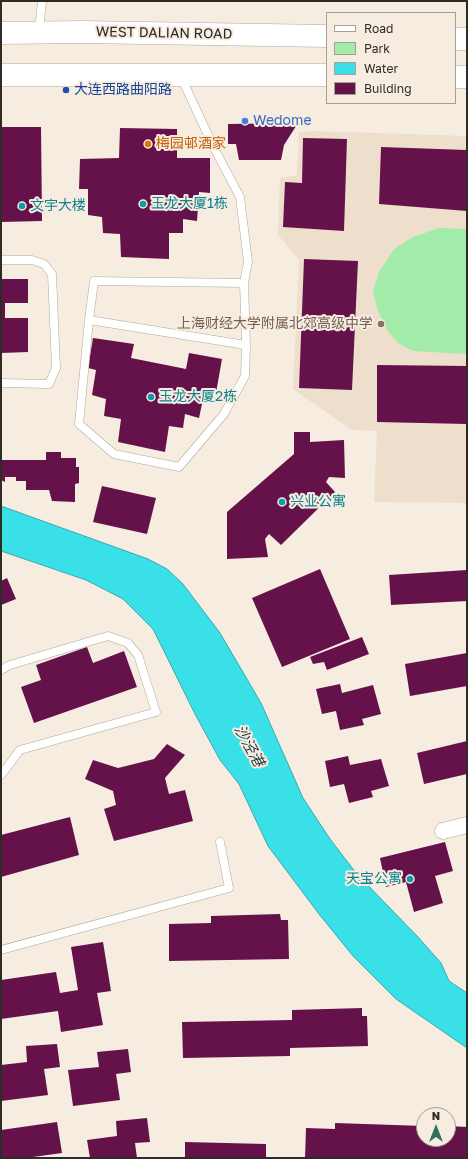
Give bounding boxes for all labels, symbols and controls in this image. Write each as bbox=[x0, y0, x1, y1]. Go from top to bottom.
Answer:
legend bbox=[326, 12, 456, 104]
text: Road bbox=[364, 21, 393, 36]
street label: WEST DALIAN ROAD bbox=[96, 23, 232, 43]
text: Park bbox=[364, 41, 390, 56]
text: Water bbox=[364, 61, 398, 76]
text: Building bbox=[364, 81, 412, 96]
place label: 大连西路曲阳路 bbox=[74, 82, 172, 98]
marker: 大连西路曲阳路 bbox=[61, 85, 71, 95]
place label: Wedome bbox=[253, 113, 312, 129]
marker: Wedome bbox=[240, 116, 250, 126]
place label: 梅园邨酒家 bbox=[156, 136, 226, 152]
marker: 梅园邨酒家 bbox=[143, 139, 153, 149]
place label: 玉龙大厦1栋 bbox=[151, 196, 228, 212]
place label: 文宇大楼 bbox=[30, 198, 86, 214]
marker: 玉龙大厦1栋 bbox=[138, 199, 148, 209]
marker: 文宇大楼 bbox=[17, 201, 27, 211]
place label: 上海财经大学附属北郊高级中学 bbox=[177, 316, 373, 332]
marker: 上海财经大学附属北郊高级中学 bbox=[376, 319, 386, 329]
place label: 玉龙大厦2栋 bbox=[159, 389, 237, 405]
marker: 玉龙大厦2栋 bbox=[146, 392, 156, 402]
place label: 兴业公寓 bbox=[290, 494, 346, 510]
marker: 兴业公寓 bbox=[277, 497, 287, 507]
water label: 沙泾港 bbox=[230, 722, 268, 770]
place label: 天宝公寓 bbox=[346, 871, 402, 887]
marker: 天宝公寓 bbox=[405, 874, 415, 884]
north arrow bbox=[416, 1107, 456, 1147]
text: N bbox=[432, 1109, 440, 1122]

